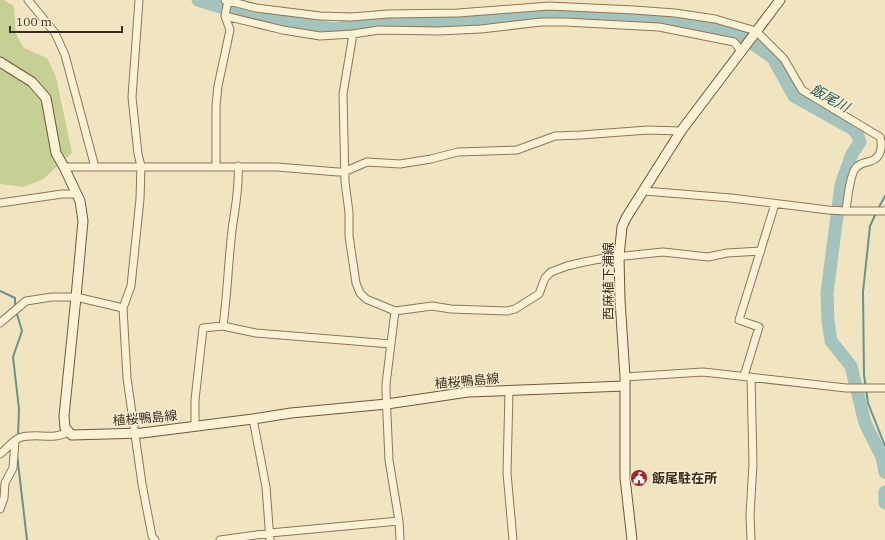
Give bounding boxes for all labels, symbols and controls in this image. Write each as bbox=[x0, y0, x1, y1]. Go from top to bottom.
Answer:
scale bar bbox=[10, 8, 122, 34]
text: 100 m bbox=[16, 14, 52, 29]
water label: 飯尾川 bbox=[807, 80, 854, 117]
street label: 西麻植下浦線 bbox=[600, 242, 617, 320]
street label: 植桜鴨島線 bbox=[434, 370, 500, 392]
street label: 植桜鴨島線 bbox=[112, 407, 178, 429]
public building icon: 飯尾駐在所 bbox=[629, 468, 649, 488]
place label: 飯尾駐在所 bbox=[652, 470, 717, 487]

